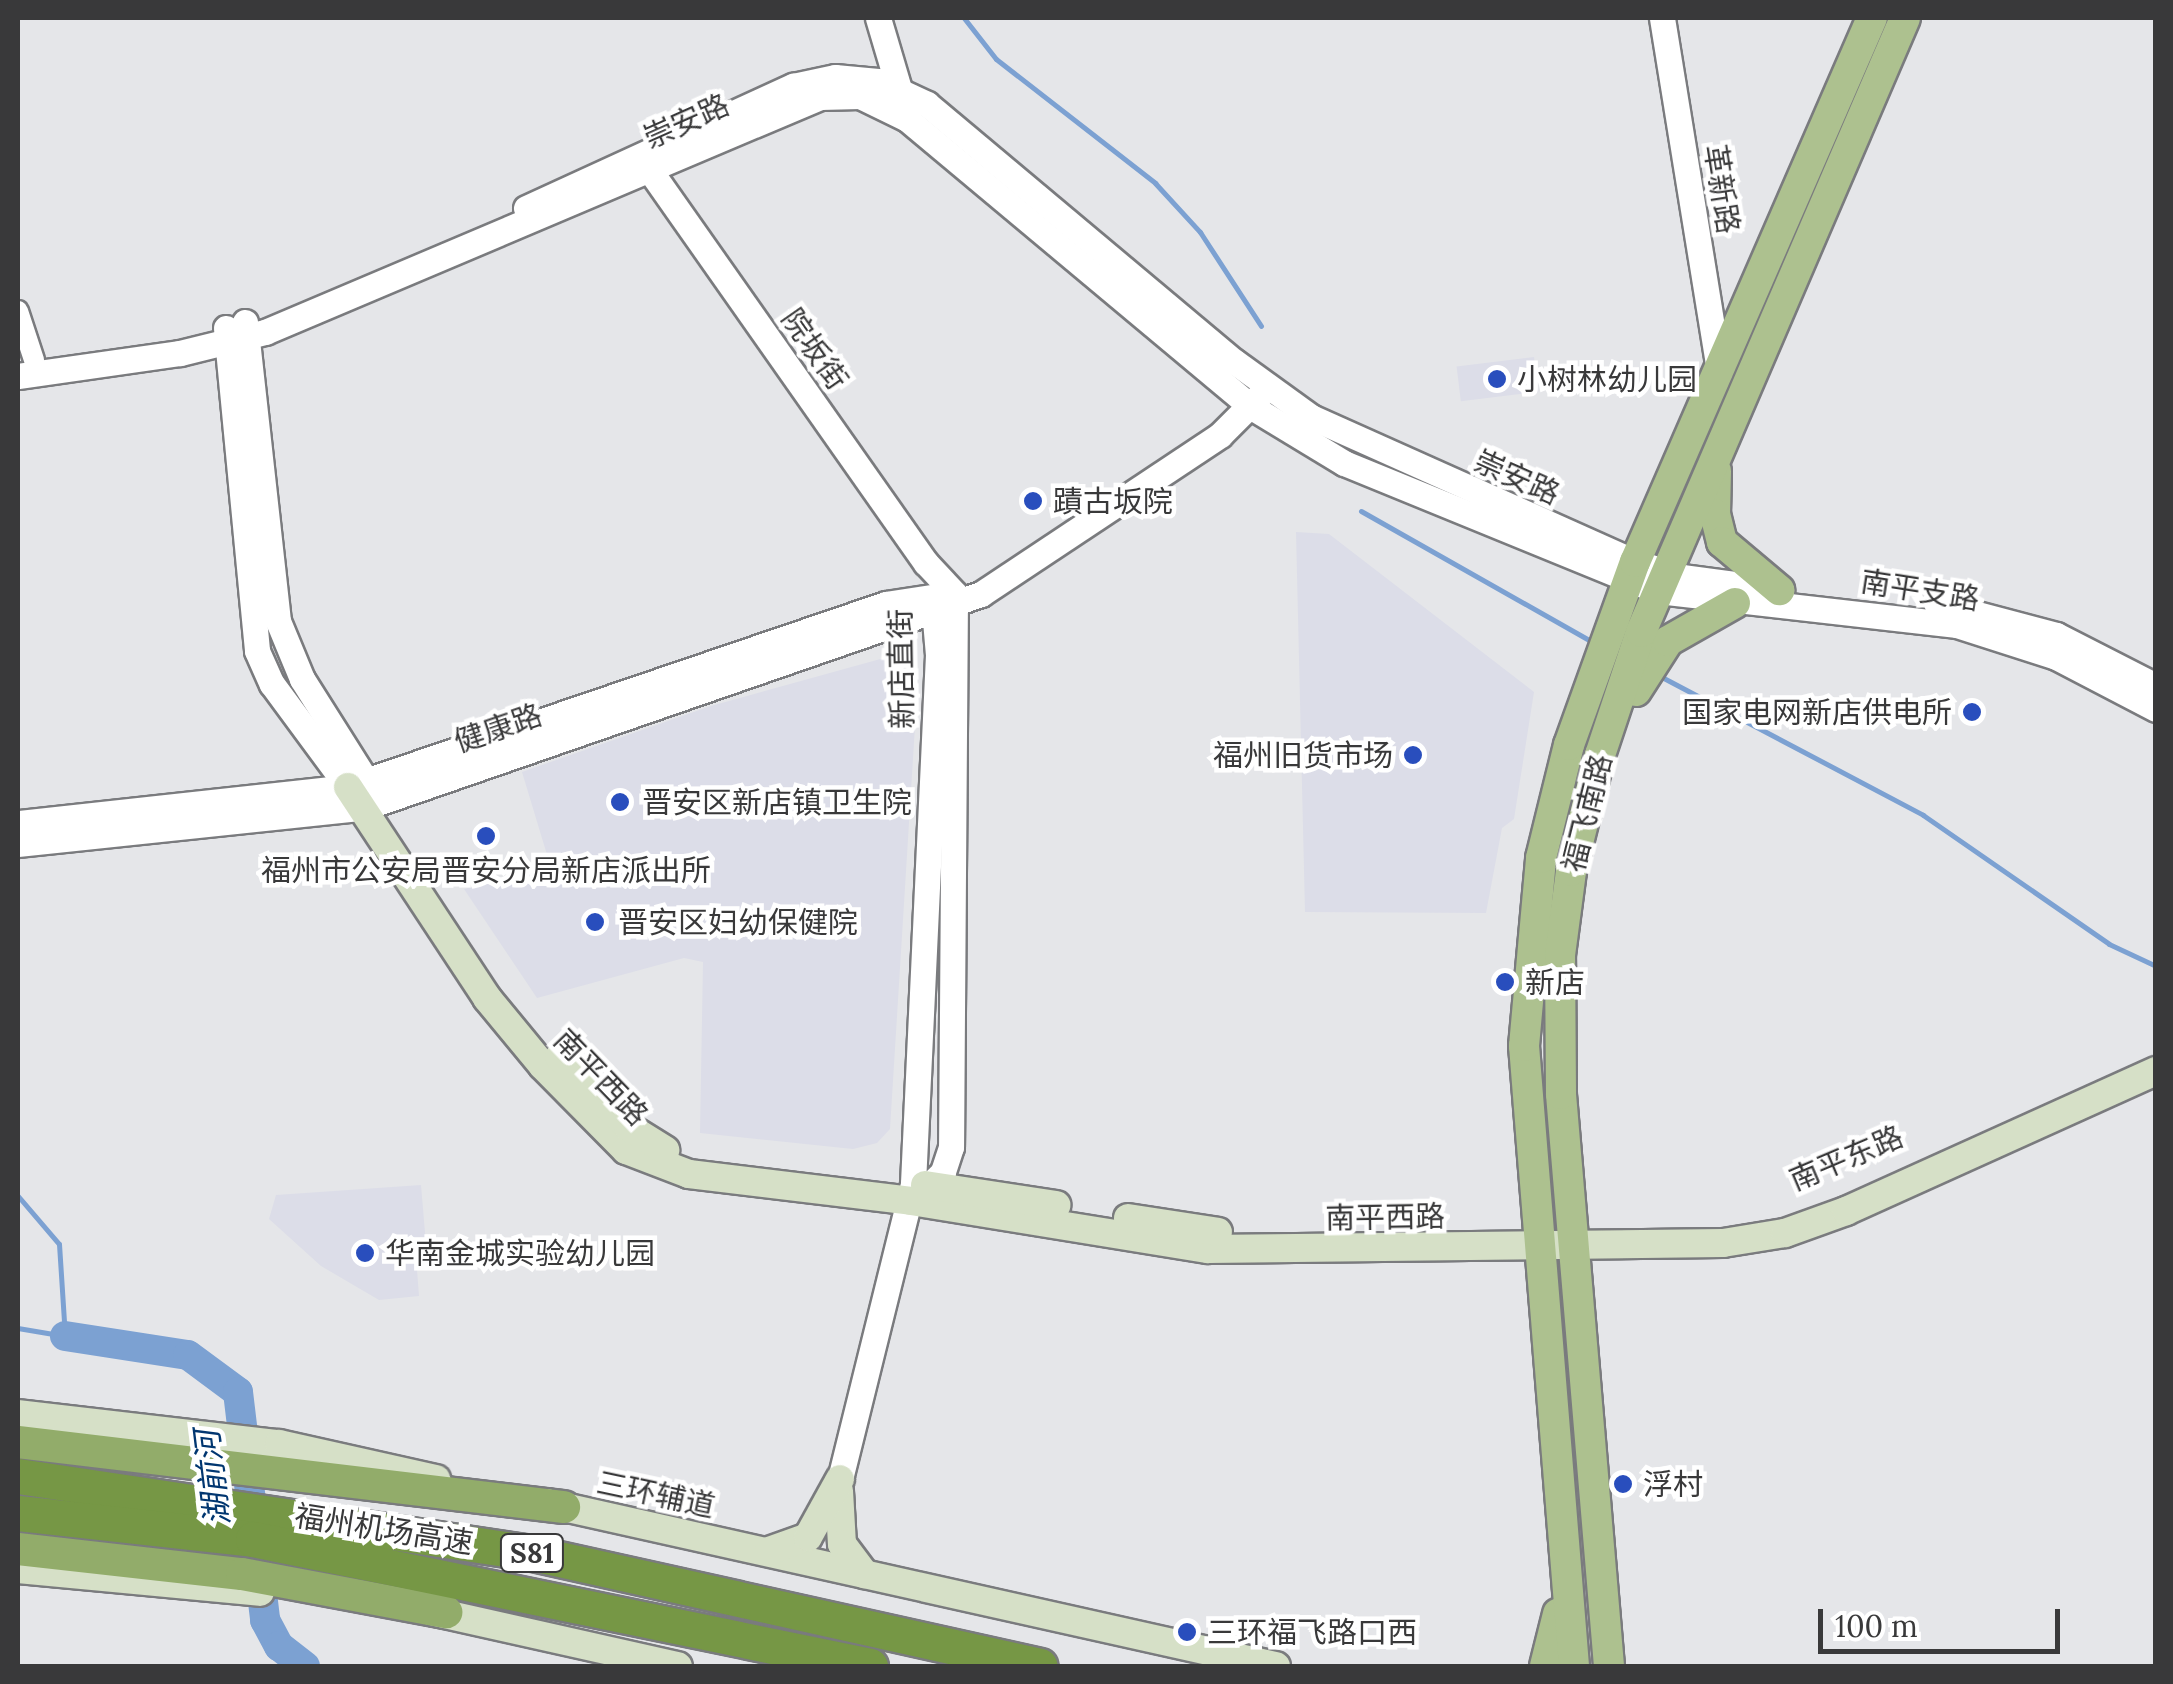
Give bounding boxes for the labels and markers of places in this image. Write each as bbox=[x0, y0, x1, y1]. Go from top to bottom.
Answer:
place label: 小树林幼儿园 bbox=[1517, 361, 1697, 397]
marker: 小树林幼儿园 bbox=[1486, 368, 1508, 390]
place label: 蹟古坂院 bbox=[1053, 483, 1173, 519]
marker: 蹟古坂院 bbox=[1022, 490, 1044, 512]
place label: 国家电网新店供电所 bbox=[1682, 694, 1952, 730]
marker: 国家电网新店供电所 bbox=[1961, 701, 1983, 723]
place label: 福州旧货市场 bbox=[1213, 737, 1393, 773]
marker: 福州旧货市场 bbox=[1402, 744, 1424, 766]
place label: 晋安区新店镇卫生院 bbox=[642, 784, 912, 820]
marker: 晋安区新店镇卫生院 bbox=[607, 789, 633, 815]
marker: 福州市公安局晋安分局新店派出所 bbox=[475, 825, 497, 847]
place label: 福州市公安局晋安分局新店派出所 bbox=[261, 852, 711, 888]
place label: 晋安区妇幼保健院 bbox=[618, 904, 858, 940]
marker: 晋安区妇幼保健院 bbox=[582, 909, 608, 935]
place label: 新店 bbox=[1525, 964, 1585, 1000]
marker: 新店 bbox=[1494, 971, 1516, 993]
place label: 华南金城实验幼儿园 bbox=[385, 1235, 655, 1271]
marker: 华南金城实验幼儿园 bbox=[354, 1242, 376, 1264]
place label: 浮村 bbox=[1643, 1466, 1703, 1502]
marker: 浮村 bbox=[1612, 1473, 1634, 1495]
place label: 三环福飞路口西 bbox=[1207, 1614, 1417, 1650]
marker: 三环福飞路口西 bbox=[1176, 1621, 1198, 1643]

